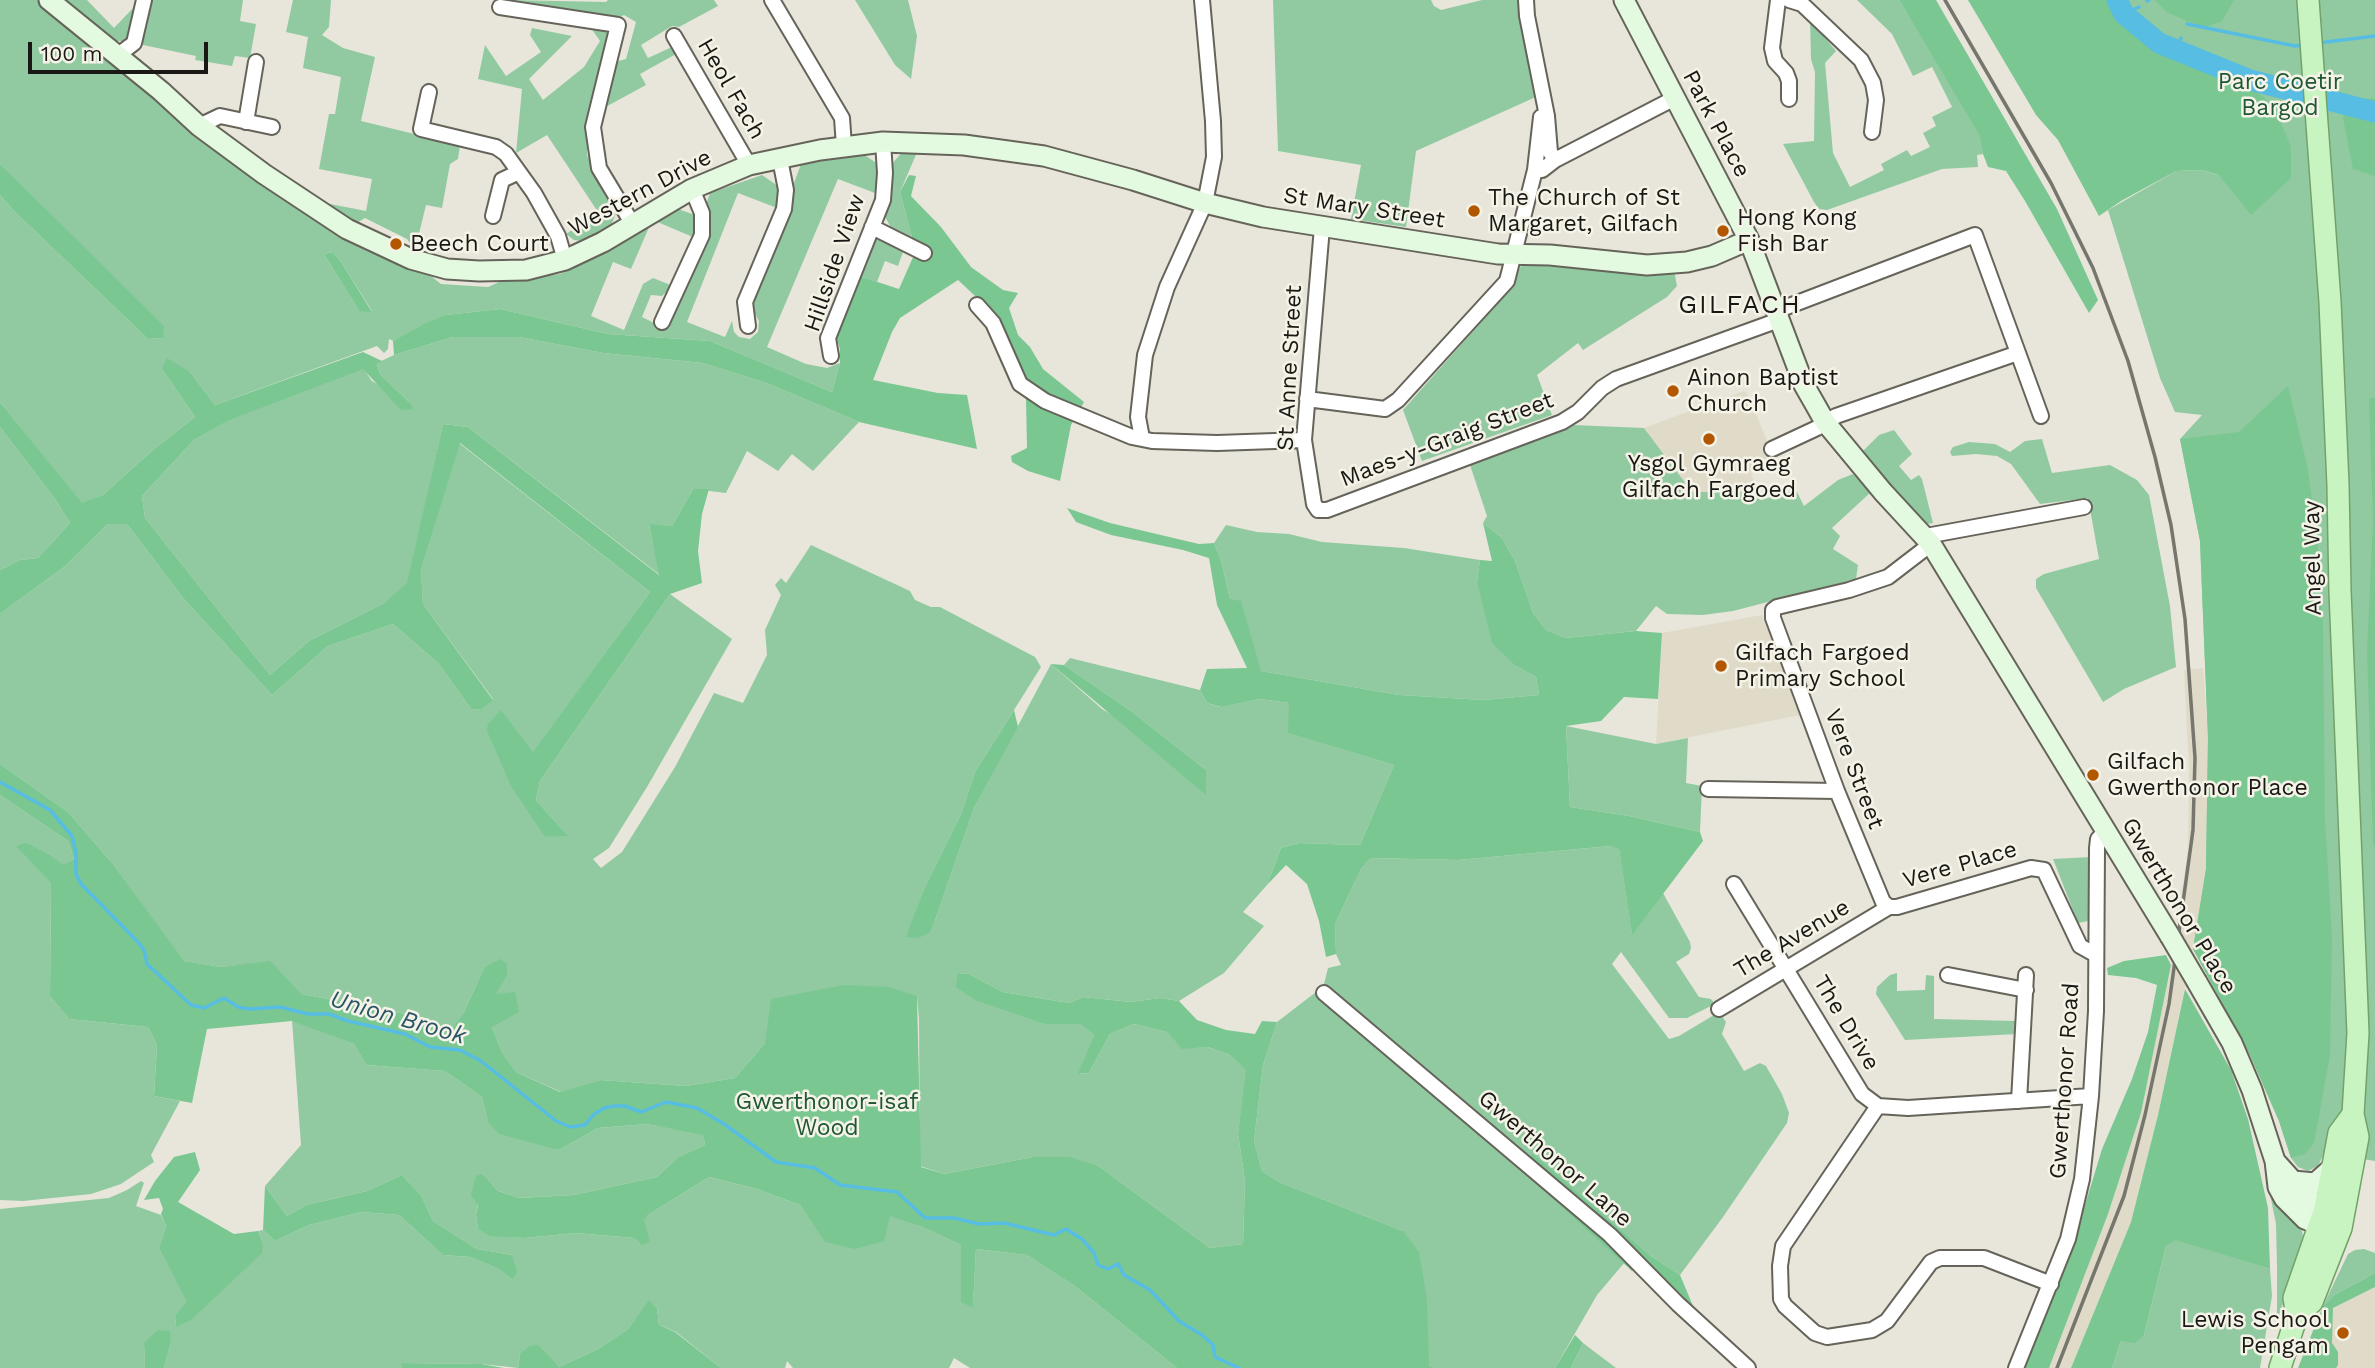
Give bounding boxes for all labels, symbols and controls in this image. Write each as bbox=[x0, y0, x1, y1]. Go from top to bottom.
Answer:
scale bar bbox=[32, 28, 212, 72]
street label: Heol Fach bbox=[691, 34, 771, 144]
text: 100 m bbox=[41, 41, 103, 66]
street label: Park Place bbox=[1676, 66, 1756, 182]
park label: Parc Coetir Bargod bbox=[2218, 68, 2342, 122]
street label: Western Drive bbox=[564, 144, 716, 242]
street label: St Mary Street bbox=[1281, 182, 1447, 234]
place label: The Church of St Margaret, Gilfach bbox=[1488, 184, 1680, 238]
street label: Hillside View bbox=[798, 190, 872, 336]
marker: The Church of St Margaret, Gilfach bbox=[1466, 203, 1482, 219]
place label: Hong Kong Fish Bar bbox=[1737, 204, 1856, 258]
marker: Hong Kong Fish Bar bbox=[1715, 223, 1731, 239]
place label: Beech Court bbox=[410, 230, 549, 258]
marker: Beech Court bbox=[388, 236, 404, 252]
street label: St Anne Street bbox=[1272, 284, 1308, 452]
district label: GILFACH bbox=[1679, 289, 1801, 321]
place label: Ainon Baptist Church bbox=[1687, 364, 1838, 418]
marker: Ainon Baptist Church bbox=[1665, 383, 1681, 399]
street label: Maes-y-Graig Street bbox=[1336, 387, 1558, 493]
marker: Ysgol Gymraeg Gilfach Fargoed bbox=[1701, 431, 1717, 447]
place label: Ysgol Gymraeg Gilfach Fargoed bbox=[1622, 450, 1796, 504]
street label: Angel Way bbox=[2298, 500, 2328, 616]
place label: Gilfach Fargoed Primary School bbox=[1735, 639, 1910, 693]
marker: Gilfach Fargoed Primary School bbox=[1713, 658, 1729, 674]
street label: Vere Street bbox=[1818, 705, 1890, 833]
place label: Gilfach Gwerthonor Place bbox=[2107, 748, 2308, 802]
marker: Gilfach Gwerthonor Place bbox=[2085, 767, 2101, 783]
street label: Gwerthonor Place bbox=[2115, 813, 2243, 999]
street label: Vere Place bbox=[1900, 836, 2020, 894]
street label: The Avenue bbox=[1729, 894, 1855, 984]
street label: The Drive bbox=[1807, 970, 1885, 1076]
street label: Gwerthonor Road bbox=[2044, 982, 2086, 1180]
water label: Union Brook bbox=[327, 985, 469, 1051]
street label: Gwerthonor Lane bbox=[1472, 1085, 1638, 1233]
park label: Gwerthonor-isaf Wood bbox=[736, 1088, 918, 1142]
place label: Lewis School Pengam bbox=[2181, 1306, 2329, 1360]
marker: Lewis School Pengam bbox=[2335, 1325, 2351, 1341]

